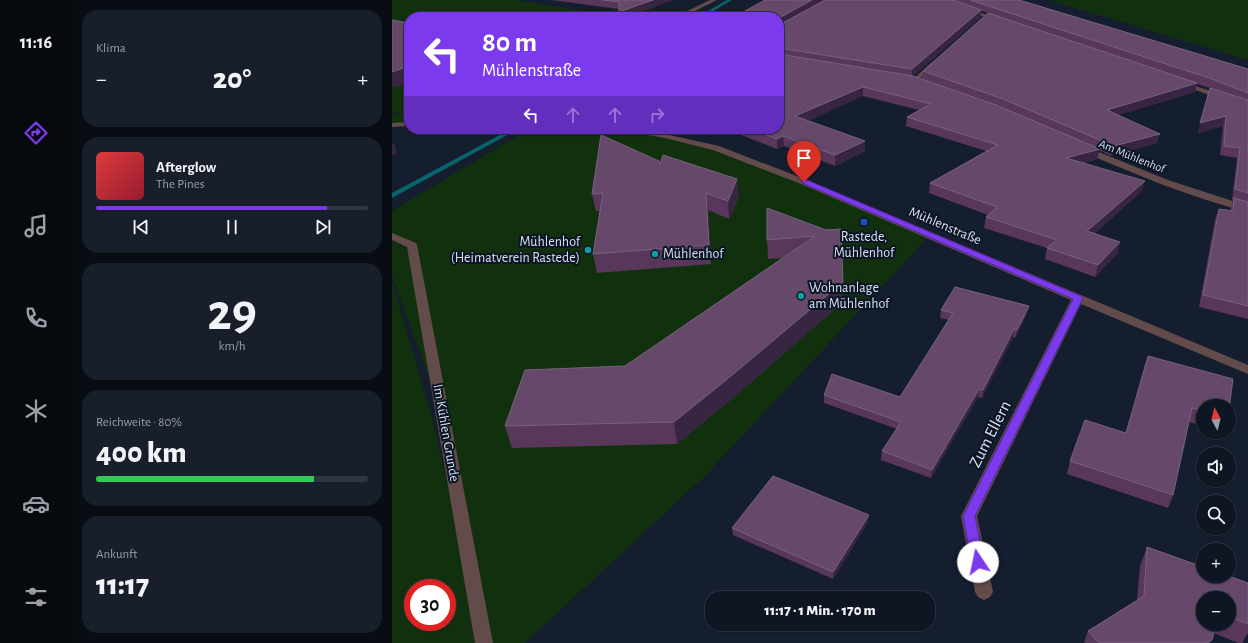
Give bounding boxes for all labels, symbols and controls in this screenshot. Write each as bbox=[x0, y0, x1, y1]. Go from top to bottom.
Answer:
icon: left bbox=[416, 28, 468, 80]
text: 80 m bbox=[482, 29, 537, 57]
text: 11:16 bbox=[20, 34, 52, 52]
text: Klima bbox=[96, 42, 126, 55]
text: Mühlenstraße bbox=[482, 62, 581, 80]
text: 20° bbox=[213, 64, 251, 94]
text: − bbox=[96, 68, 107, 90]
text: + bbox=[357, 68, 368, 90]
icon: left bbox=[520, 104, 542, 126]
icon: ahead bbox=[562, 104, 584, 126]
icon: ahead bbox=[604, 104, 626, 126]
icon: right bbox=[646, 104, 668, 126]
icon: directions bbox=[22, 119, 50, 147]
street label: Am Mühlenhof bbox=[1097, 137, 1168, 175]
pin bbox=[787, 141, 821, 182]
icon: arrive bbox=[793, 147, 815, 169]
text: Afterglow bbox=[156, 160, 216, 175]
text: The Pines bbox=[156, 178, 205, 191]
street label: Mühlenstraße bbox=[907, 205, 983, 247]
icon: music bbox=[22, 212, 50, 240]
icon: previous bbox=[130, 216, 152, 238]
icon: pause bbox=[221, 216, 243, 238]
icon: next bbox=[312, 216, 334, 238]
marker: Rastede, Mühlenhof bbox=[859, 217, 869, 227]
place label: Rastede, Mühlenhof bbox=[834, 230, 895, 260]
place label: Mühlenhof (Heimatverein Rastede) bbox=[451, 235, 581, 265]
marker: Mühlenhof (Heimatverein Rastede) bbox=[583, 245, 593, 255]
place label: Mühlenhof bbox=[663, 247, 724, 261]
marker: Mühlenhof bbox=[650, 249, 660, 259]
place label: Wohnanlage am Mühlenhof bbox=[809, 281, 890, 311]
text: 29 bbox=[207, 287, 257, 339]
marker: Wohnanlage am Mühlenhof bbox=[796, 291, 806, 301]
icon: phone bbox=[22, 304, 50, 332]
text: km/h bbox=[219, 340, 245, 353]
street label: Im Kühlen Grunde bbox=[431, 383, 461, 483]
icon: climate bbox=[22, 397, 50, 425]
street label: Zum Ellern bbox=[966, 398, 1014, 470]
north arrow bbox=[1196, 399, 1236, 439]
map controls bbox=[1196, 399, 1236, 631]
text: Reichweite · 80% bbox=[96, 416, 182, 429]
text: 400 km bbox=[96, 438, 187, 468]
button: sound bbox=[1196, 447, 1236, 487]
icon: car bbox=[22, 490, 50, 518]
button: search bbox=[1196, 495, 1236, 535]
position arrow bbox=[957, 541, 999, 583]
button: + bbox=[1196, 543, 1236, 583]
text: Ankunft bbox=[96, 548, 137, 561]
text: 11:17 bbox=[96, 570, 149, 600]
speed limit sign: 30 bbox=[404, 579, 456, 631]
icon: filters bbox=[22, 583, 50, 611]
button: − bbox=[1196, 591, 1236, 631]
text: 11:17 · 1 Min. · 170 m bbox=[764, 603, 876, 618]

